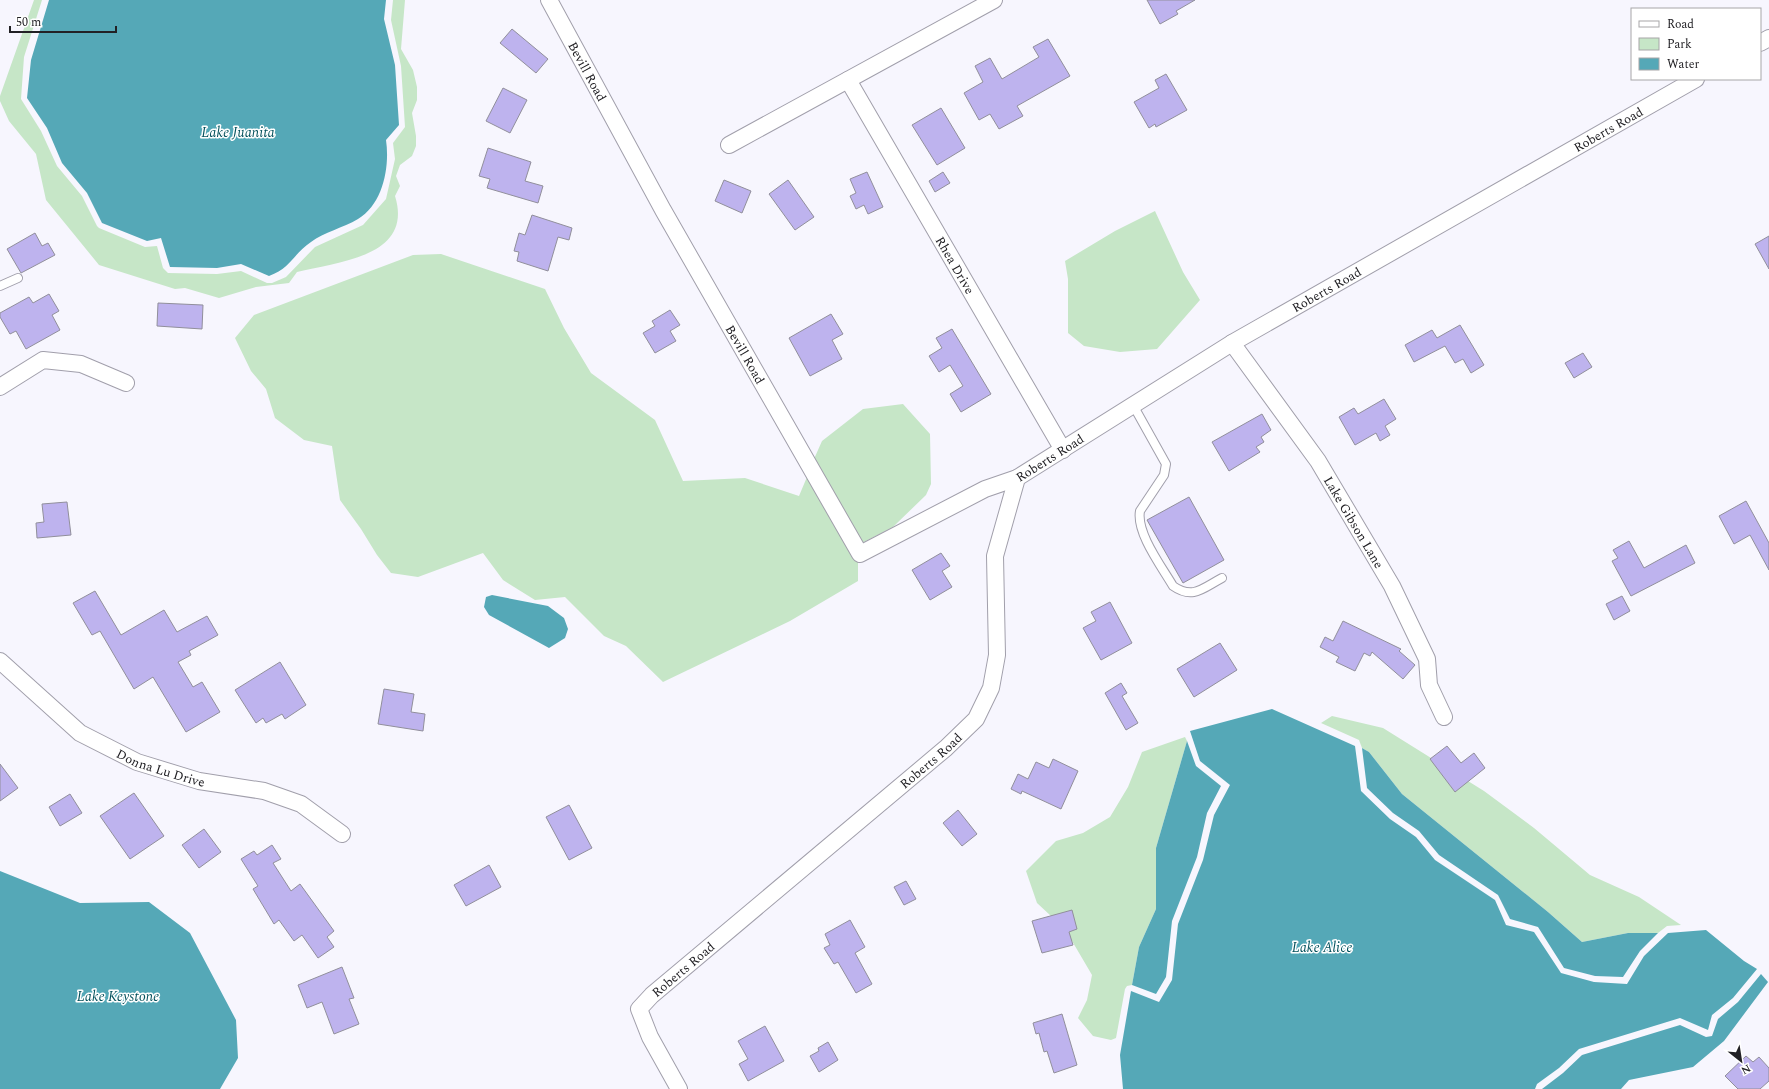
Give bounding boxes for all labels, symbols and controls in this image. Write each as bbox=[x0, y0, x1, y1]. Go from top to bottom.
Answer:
scale bar bbox=[10, 8, 116, 34]
legend bbox=[1631, 8, 1761, 80]
text: 50 m bbox=[16, 13, 41, 32]
text: Road bbox=[1667, 15, 1694, 34]
text: Park bbox=[1667, 35, 1692, 54]
street label: Bevill Road bbox=[562, 38, 611, 105]
text: Water bbox=[1667, 55, 1699, 74]
street label: Roberts Road bbox=[1570, 102, 1647, 158]
water label: Lake Juanita bbox=[201, 122, 275, 143]
street label: Rhea Drive bbox=[930, 233, 979, 298]
street label: Roberts Road bbox=[1288, 262, 1365, 318]
street label: Bevill Road bbox=[720, 321, 770, 388]
street label: Roberts Road bbox=[1012, 429, 1088, 487]
street label: Lake Gibson Lane bbox=[1318, 473, 1388, 573]
street label: Roberts Road bbox=[896, 728, 967, 794]
street label: Donna Lu Drive bbox=[113, 744, 206, 793]
street label: Roberts Road bbox=[647, 937, 719, 1002]
water label: Lake Alice bbox=[1292, 937, 1352, 958]
water label: Lake Keystone bbox=[77, 986, 159, 1007]
north arrow bbox=[1721, 1041, 1761, 1081]
text: N bbox=[1738, 1060, 1754, 1079]

